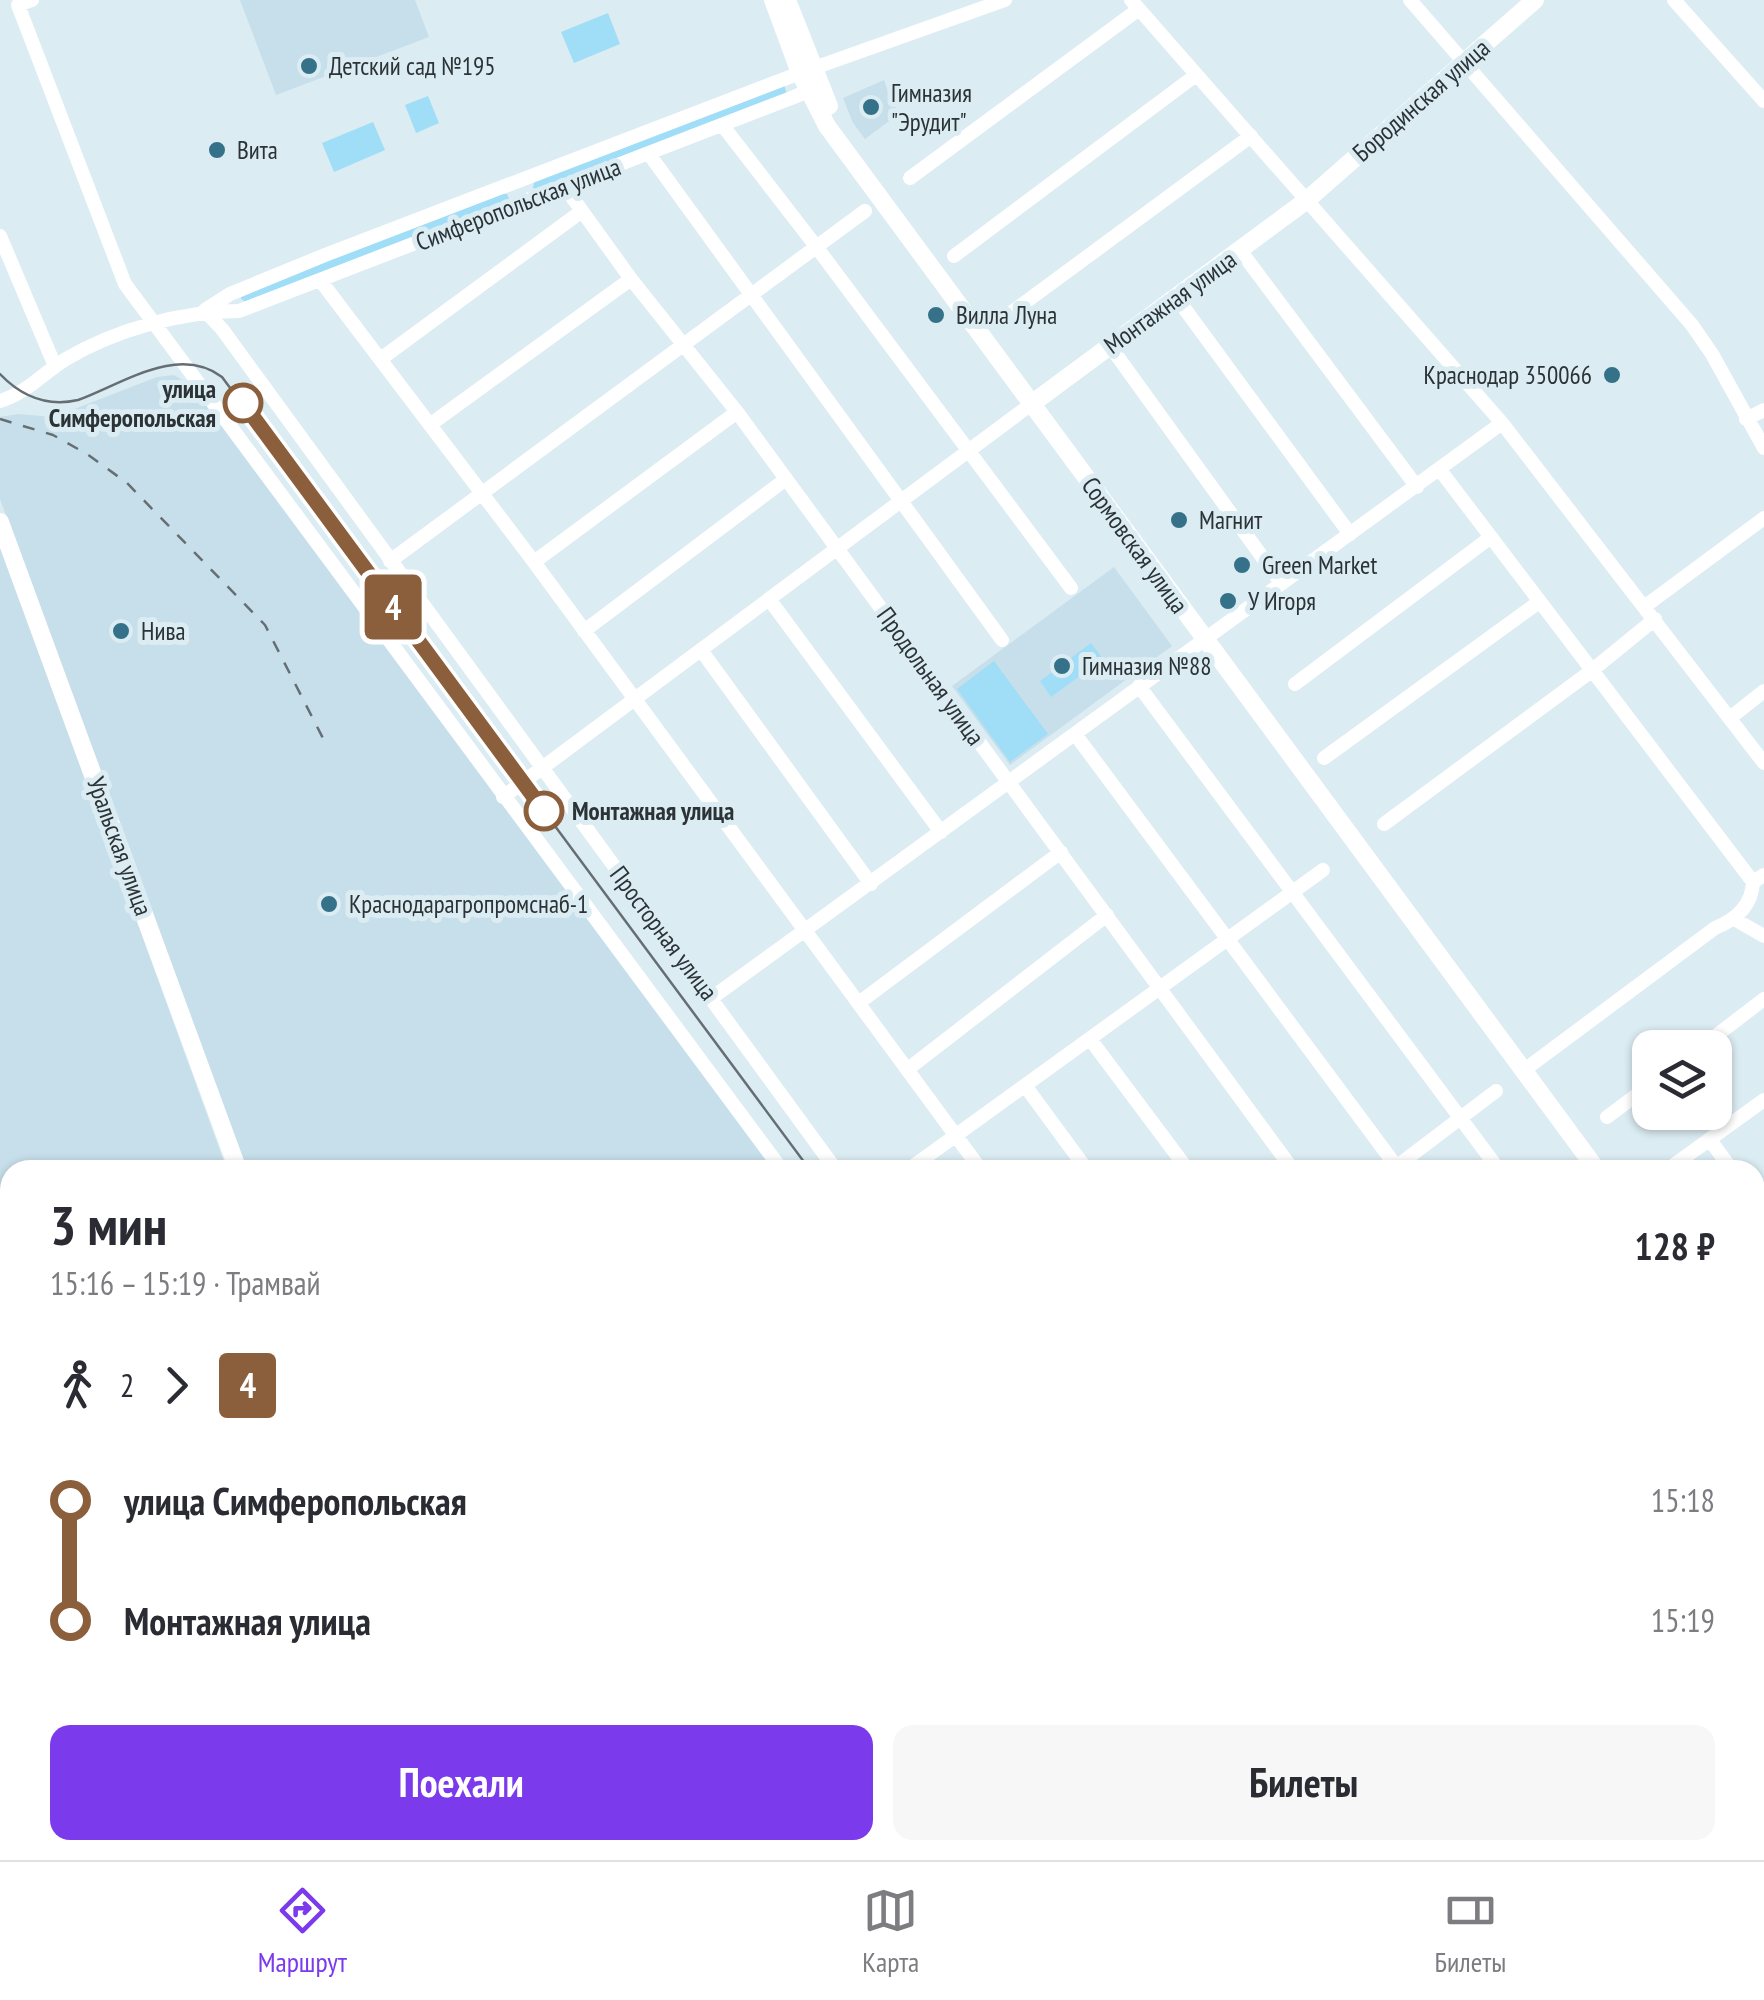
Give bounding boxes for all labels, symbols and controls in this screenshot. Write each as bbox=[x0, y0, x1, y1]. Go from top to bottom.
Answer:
street label: Бородинская улица bbox=[1346, 32, 1496, 168]
place label: Детский сад №195 bbox=[329, 50, 496, 82]
marker: Детский сад №195 bbox=[298, 55, 320, 77]
place label: Гимназия "Эрудит" bbox=[891, 77, 972, 138]
marker: Гимназия "Эрудит" bbox=[860, 96, 882, 118]
place label: Вита bbox=[237, 134, 278, 166]
marker: Вита bbox=[206, 139, 228, 161]
street label: Симферопольская улица bbox=[411, 150, 625, 258]
street label: Монтажная улица bbox=[1097, 243, 1243, 361]
place label: Вилла Луна bbox=[956, 299, 1057, 331]
marker: Вилла Луна bbox=[925, 304, 947, 326]
place label: Краснодар 350066 bbox=[1424, 359, 1592, 391]
marker: Краснодар 350066 bbox=[1601, 364, 1623, 386]
place label: улица Симферопольская bbox=[49, 373, 216, 434]
marker: улица Симферопольская bbox=[224, 384, 262, 422]
street label: Сормовская улица bbox=[1075, 470, 1195, 620]
place label: Магнит bbox=[1199, 504, 1262, 536]
marker: Магнит bbox=[1168, 509, 1190, 531]
place label: Green Market bbox=[1262, 549, 1377, 581]
marker: Green Market bbox=[1231, 554, 1253, 576]
line badge: 4 bbox=[360, 574, 426, 640]
text: 4 bbox=[385, 584, 401, 630]
place label: У Игоря bbox=[1248, 585, 1316, 617]
marker: У Игоря bbox=[1217, 590, 1239, 612]
street label: Продольная улица bbox=[870, 601, 992, 751]
place label: Нива bbox=[141, 615, 185, 647]
marker: Нива bbox=[110, 620, 132, 642]
place label: Гимназия №88 bbox=[1082, 650, 1211, 682]
marker: Гимназия №88 bbox=[1051, 655, 1073, 677]
street label: Уральская улица bbox=[80, 772, 160, 920]
marker: Монтажная улица bbox=[525, 792, 563, 830]
place label: Монтажная улица bbox=[572, 795, 734, 827]
street label: Просторная улица bbox=[603, 860, 725, 1006]
place label: Краснодарагропромснаб-1 bbox=[349, 888, 588, 920]
marker: Краснодарагропромснаб-1 bbox=[318, 893, 340, 915]
map controls bbox=[1632, 1030, 1732, 1130]
button: layers bbox=[1632, 1030, 1732, 1130]
text: 3 мин bbox=[50, 1189, 167, 1260]
text: 128 ₽ bbox=[1635, 1221, 1715, 1270]
text: 15:16 – 15:19 · Трамвай bbox=[50, 1262, 321, 1304]
icon: walk bbox=[50, 1358, 105, 1413]
icon: forward bbox=[149, 1358, 204, 1413]
text: 4 bbox=[239, 1362, 256, 1408]
text: 2 bbox=[120, 1364, 134, 1406]
text: улица Симферопольская bbox=[124, 1476, 467, 1525]
text: 15:18 bbox=[1651, 1479, 1715, 1521]
text: Монтажная улица bbox=[124, 1596, 371, 1645]
text: 15:19 bbox=[1651, 1599, 1715, 1641]
button: Поехали bbox=[50, 1725, 873, 1840]
button: Билеты bbox=[893, 1725, 1715, 1840]
tab: Маршрут bbox=[258, 1883, 347, 1980]
tab: Карта bbox=[862, 1883, 919, 1980]
tab: Билеты bbox=[1435, 1883, 1506, 1980]

